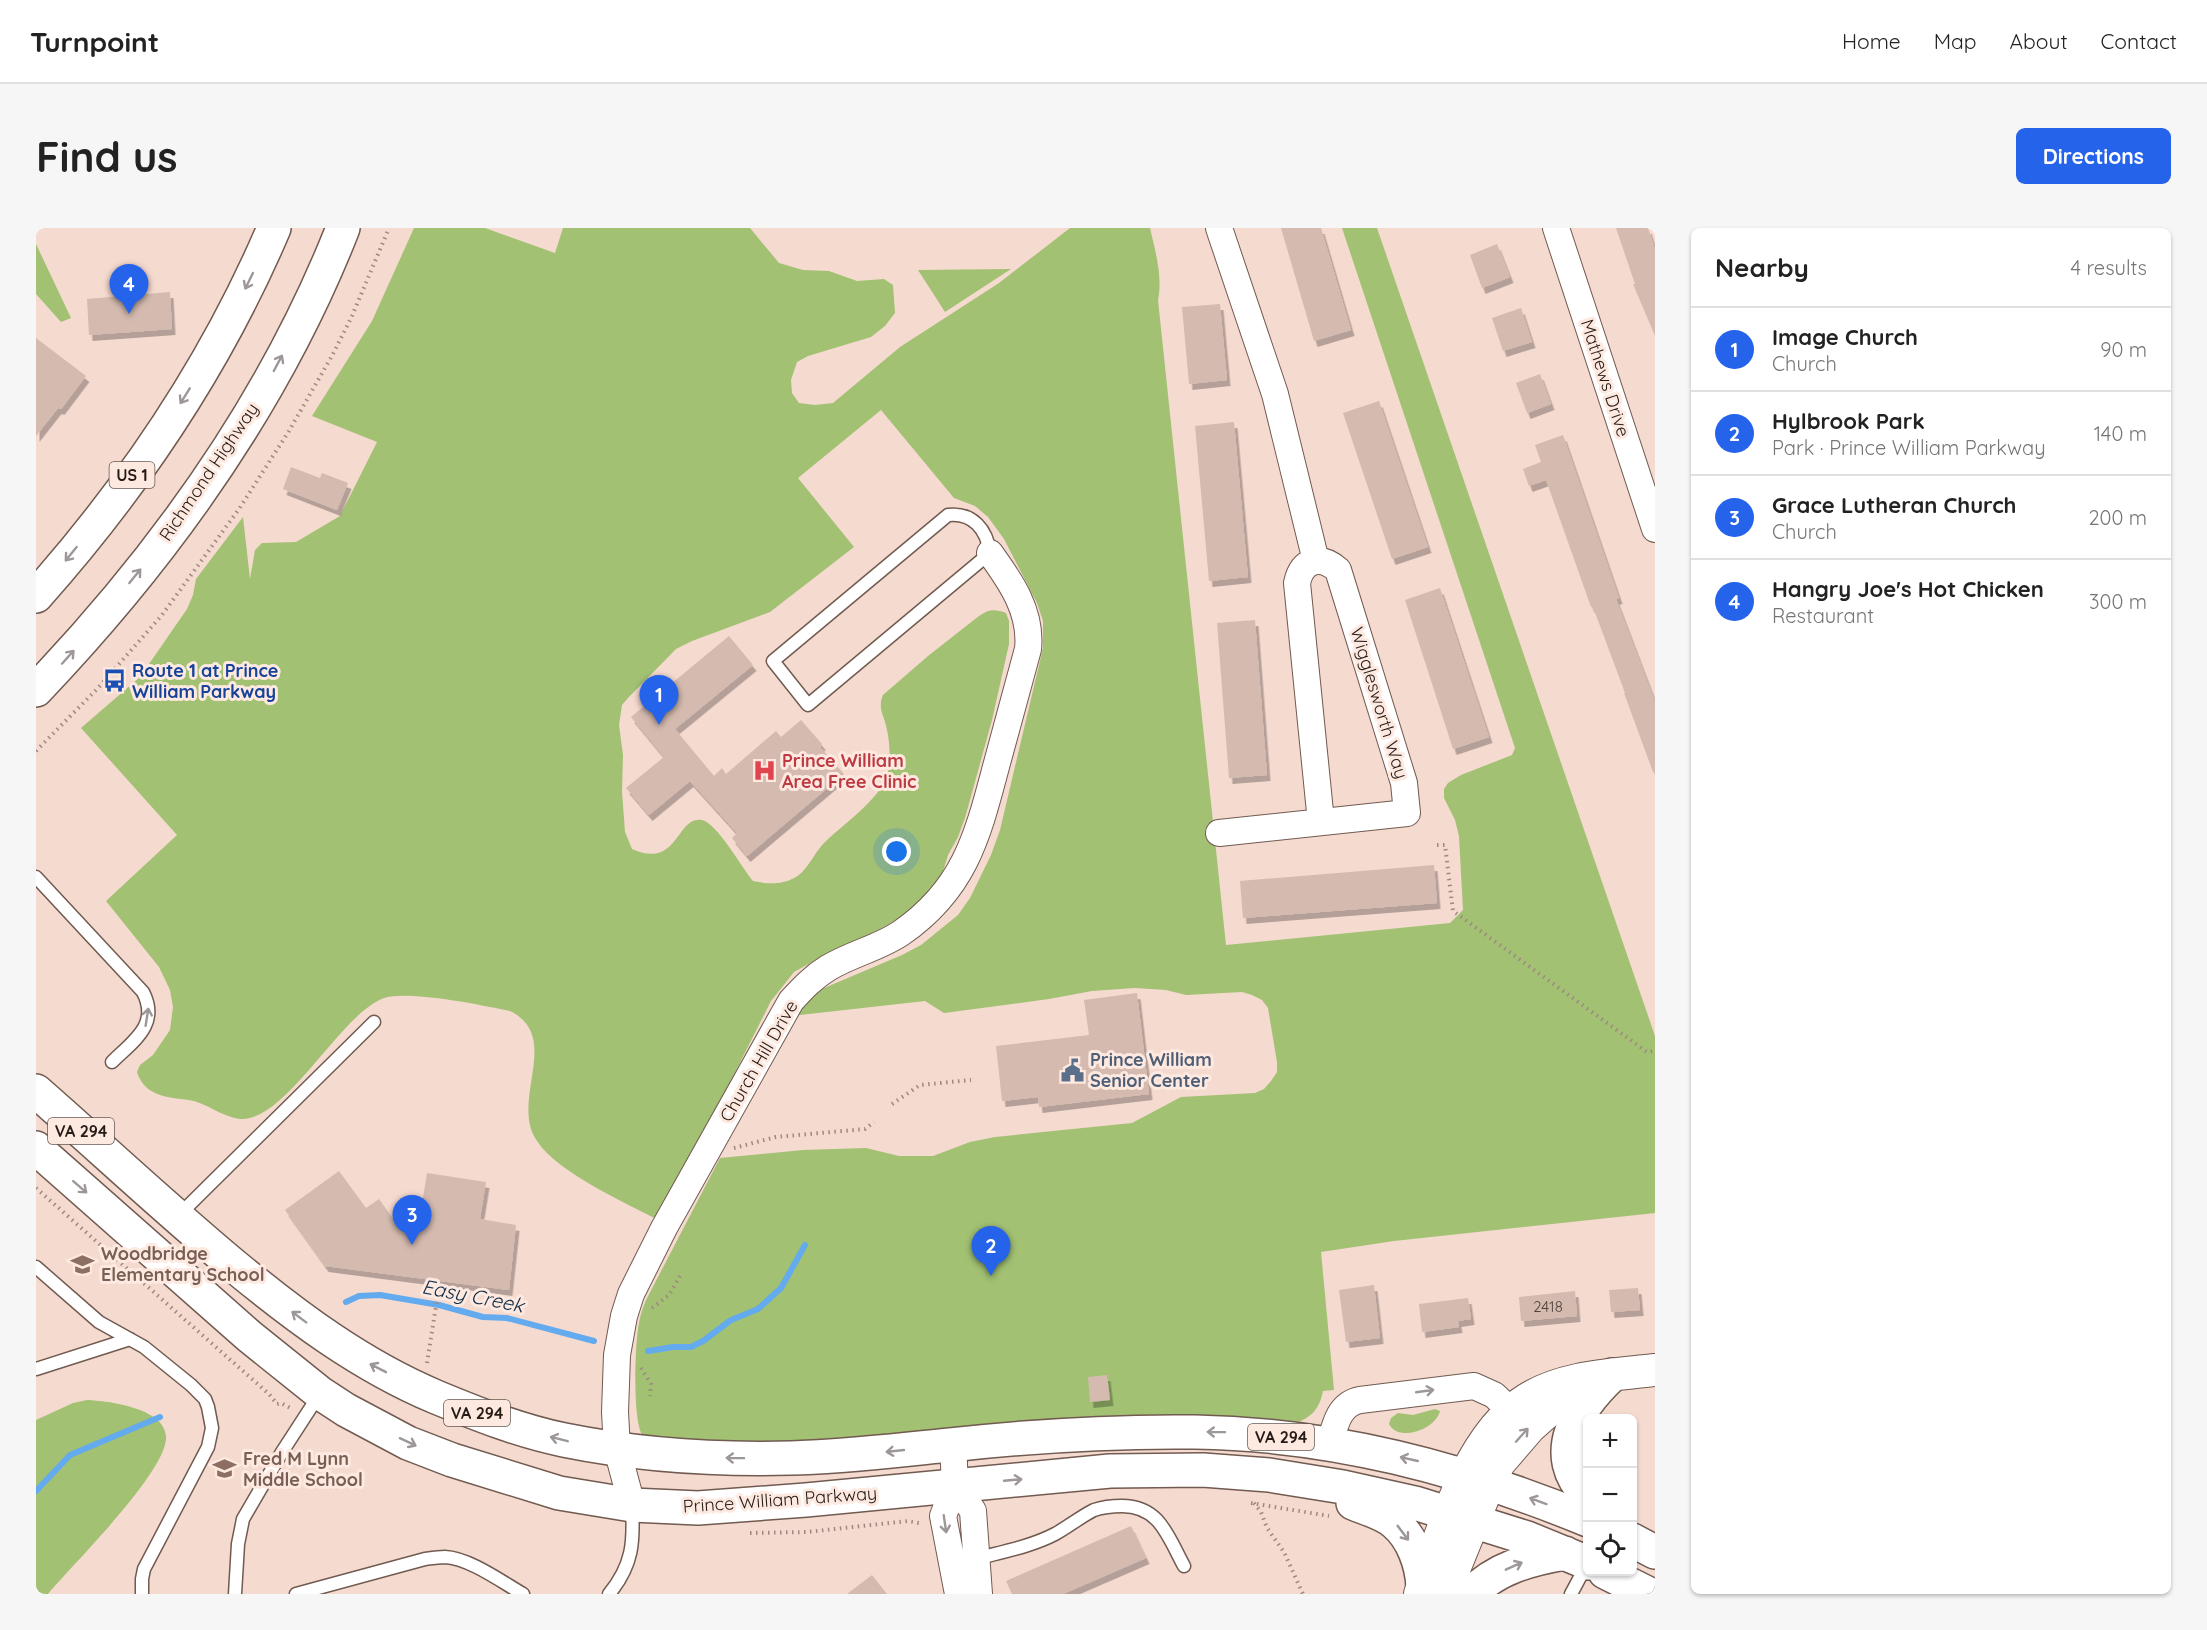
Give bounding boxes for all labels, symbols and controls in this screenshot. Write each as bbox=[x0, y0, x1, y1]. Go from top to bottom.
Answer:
text: Turnpoint bbox=[30, 24, 159, 59]
text: Home bbox=[1842, 28, 1901, 54]
text: Map bbox=[1934, 28, 1977, 54]
text: About bbox=[2010, 28, 2068, 54]
text: Contact bbox=[2101, 28, 2177, 54]
button: Directions bbox=[2016, 128, 2171, 184]
text: Find us bbox=[36, 130, 178, 183]
text: Nearby bbox=[1715, 251, 1809, 284]
text: 4 results bbox=[2071, 255, 2147, 280]
pin: 4 bbox=[110, 264, 148, 314]
one-way arrow bbox=[243, 271, 254, 289]
street label: Mathews Drive bbox=[1576, 316, 1635, 440]
text: Image Church bbox=[1772, 323, 1918, 351]
text: 1 bbox=[1731, 337, 1738, 362]
text: 90 m bbox=[2100, 337, 2147, 362]
text: Church bbox=[1772, 351, 1837, 376]
one-way arrow bbox=[272, 355, 284, 372]
one-way arrow bbox=[178, 387, 190, 404]
street label: Richmond Highway bbox=[154, 398, 263, 545]
text: Hylbrook Park bbox=[1772, 407, 1925, 435]
text: 2 bbox=[1729, 421, 1740, 446]
text: 140 m bbox=[2094, 421, 2147, 446]
text: Park · Prince William Parkway bbox=[1772, 435, 2046, 460]
road number: US 1 bbox=[110, 462, 154, 488]
text: Grace Lutheran Church bbox=[1772, 491, 2017, 519]
text: 3 bbox=[1729, 505, 1740, 530]
text: 200 m bbox=[2088, 505, 2147, 530]
text: Church bbox=[1772, 519, 1837, 544]
one-way arrow bbox=[64, 546, 77, 562]
one-way arrow bbox=[129, 568, 142, 584]
text: Hangry Joe's Hot Chicken bbox=[1772, 575, 2044, 603]
text: 4 bbox=[1729, 589, 1740, 614]
text: 300 m bbox=[2089, 589, 2147, 614]
text: Restaurant bbox=[1772, 603, 1874, 628]
street label: Wigglesworth Way bbox=[1345, 624, 1413, 781]
one-way arrow bbox=[61, 649, 75, 664]
place label: Route 1 at Prince William Parkway bbox=[132, 659, 278, 703]
bus stop icon: Route 1 at Prince William Parkway bbox=[101, 668, 127, 694]
pin: 1 bbox=[640, 676, 678, 725]
place label: Prince William Area Free Clinic bbox=[782, 749, 916, 793]
hospital icon: Prince William Area Free Clinic bbox=[751, 758, 777, 784]
your location bbox=[882, 837, 911, 866]
street label: Church Hill Drive bbox=[714, 996, 803, 1126]
one-way arrow bbox=[142, 1008, 153, 1027]
place label: Prince William Senior Center bbox=[1090, 1048, 1212, 1092]
public building icon: Prince William Senior Center bbox=[1059, 1057, 1085, 1083]
road number: VA 294 bbox=[48, 1118, 114, 1144]
one-way arrow bbox=[72, 1180, 87, 1194]
pin: 3 bbox=[392, 1196, 431, 1245]
pin: 2 bbox=[972, 1226, 1010, 1276]
place label: Woodbridge Elementary School bbox=[101, 1242, 265, 1286]
school or university icon: Woodbridge Elementary School bbox=[70, 1251, 96, 1277]
water label: Easy Creek bbox=[420, 1273, 528, 1318]
house number: 2418 bbox=[1533, 1297, 1563, 1316]
one-way arrow bbox=[292, 1311, 308, 1324]
one-way arrow bbox=[370, 1362, 388, 1373]
one-way arrow bbox=[1414, 1385, 1434, 1396]
road number: VA 294 bbox=[444, 1400, 510, 1426]
map controls bbox=[1583, 1414, 1637, 1576]
button: + bbox=[1583, 1414, 1637, 1468]
road number: VA 294 bbox=[1248, 1424, 1314, 1450]
one-way arrow bbox=[1207, 1426, 1227, 1438]
one-way arrow bbox=[1515, 1428, 1529, 1443]
one-way arrow bbox=[550, 1432, 569, 1444]
one-way arrow bbox=[398, 1436, 416, 1448]
one-way arrow bbox=[885, 1445, 905, 1456]
place label: Fred M Lynn Middle School bbox=[243, 1447, 363, 1491]
one-way arrow bbox=[726, 1452, 745, 1464]
one-way arrow bbox=[1400, 1453, 1419, 1464]
school or university icon: Fred M Lynn Middle School bbox=[212, 1456, 238, 1482]
button: − bbox=[1583, 1468, 1637, 1522]
one-way arrow bbox=[1003, 1474, 1023, 1485]
street label: Prince William Parkway bbox=[682, 1481, 878, 1518]
one-way arrow bbox=[1530, 1494, 1548, 1505]
one-way arrow bbox=[940, 1514, 951, 1534]
button: locate bbox=[1583, 1522, 1637, 1576]
one-way arrow bbox=[1396, 1525, 1409, 1541]
one-way arrow bbox=[1505, 1560, 1523, 1571]

